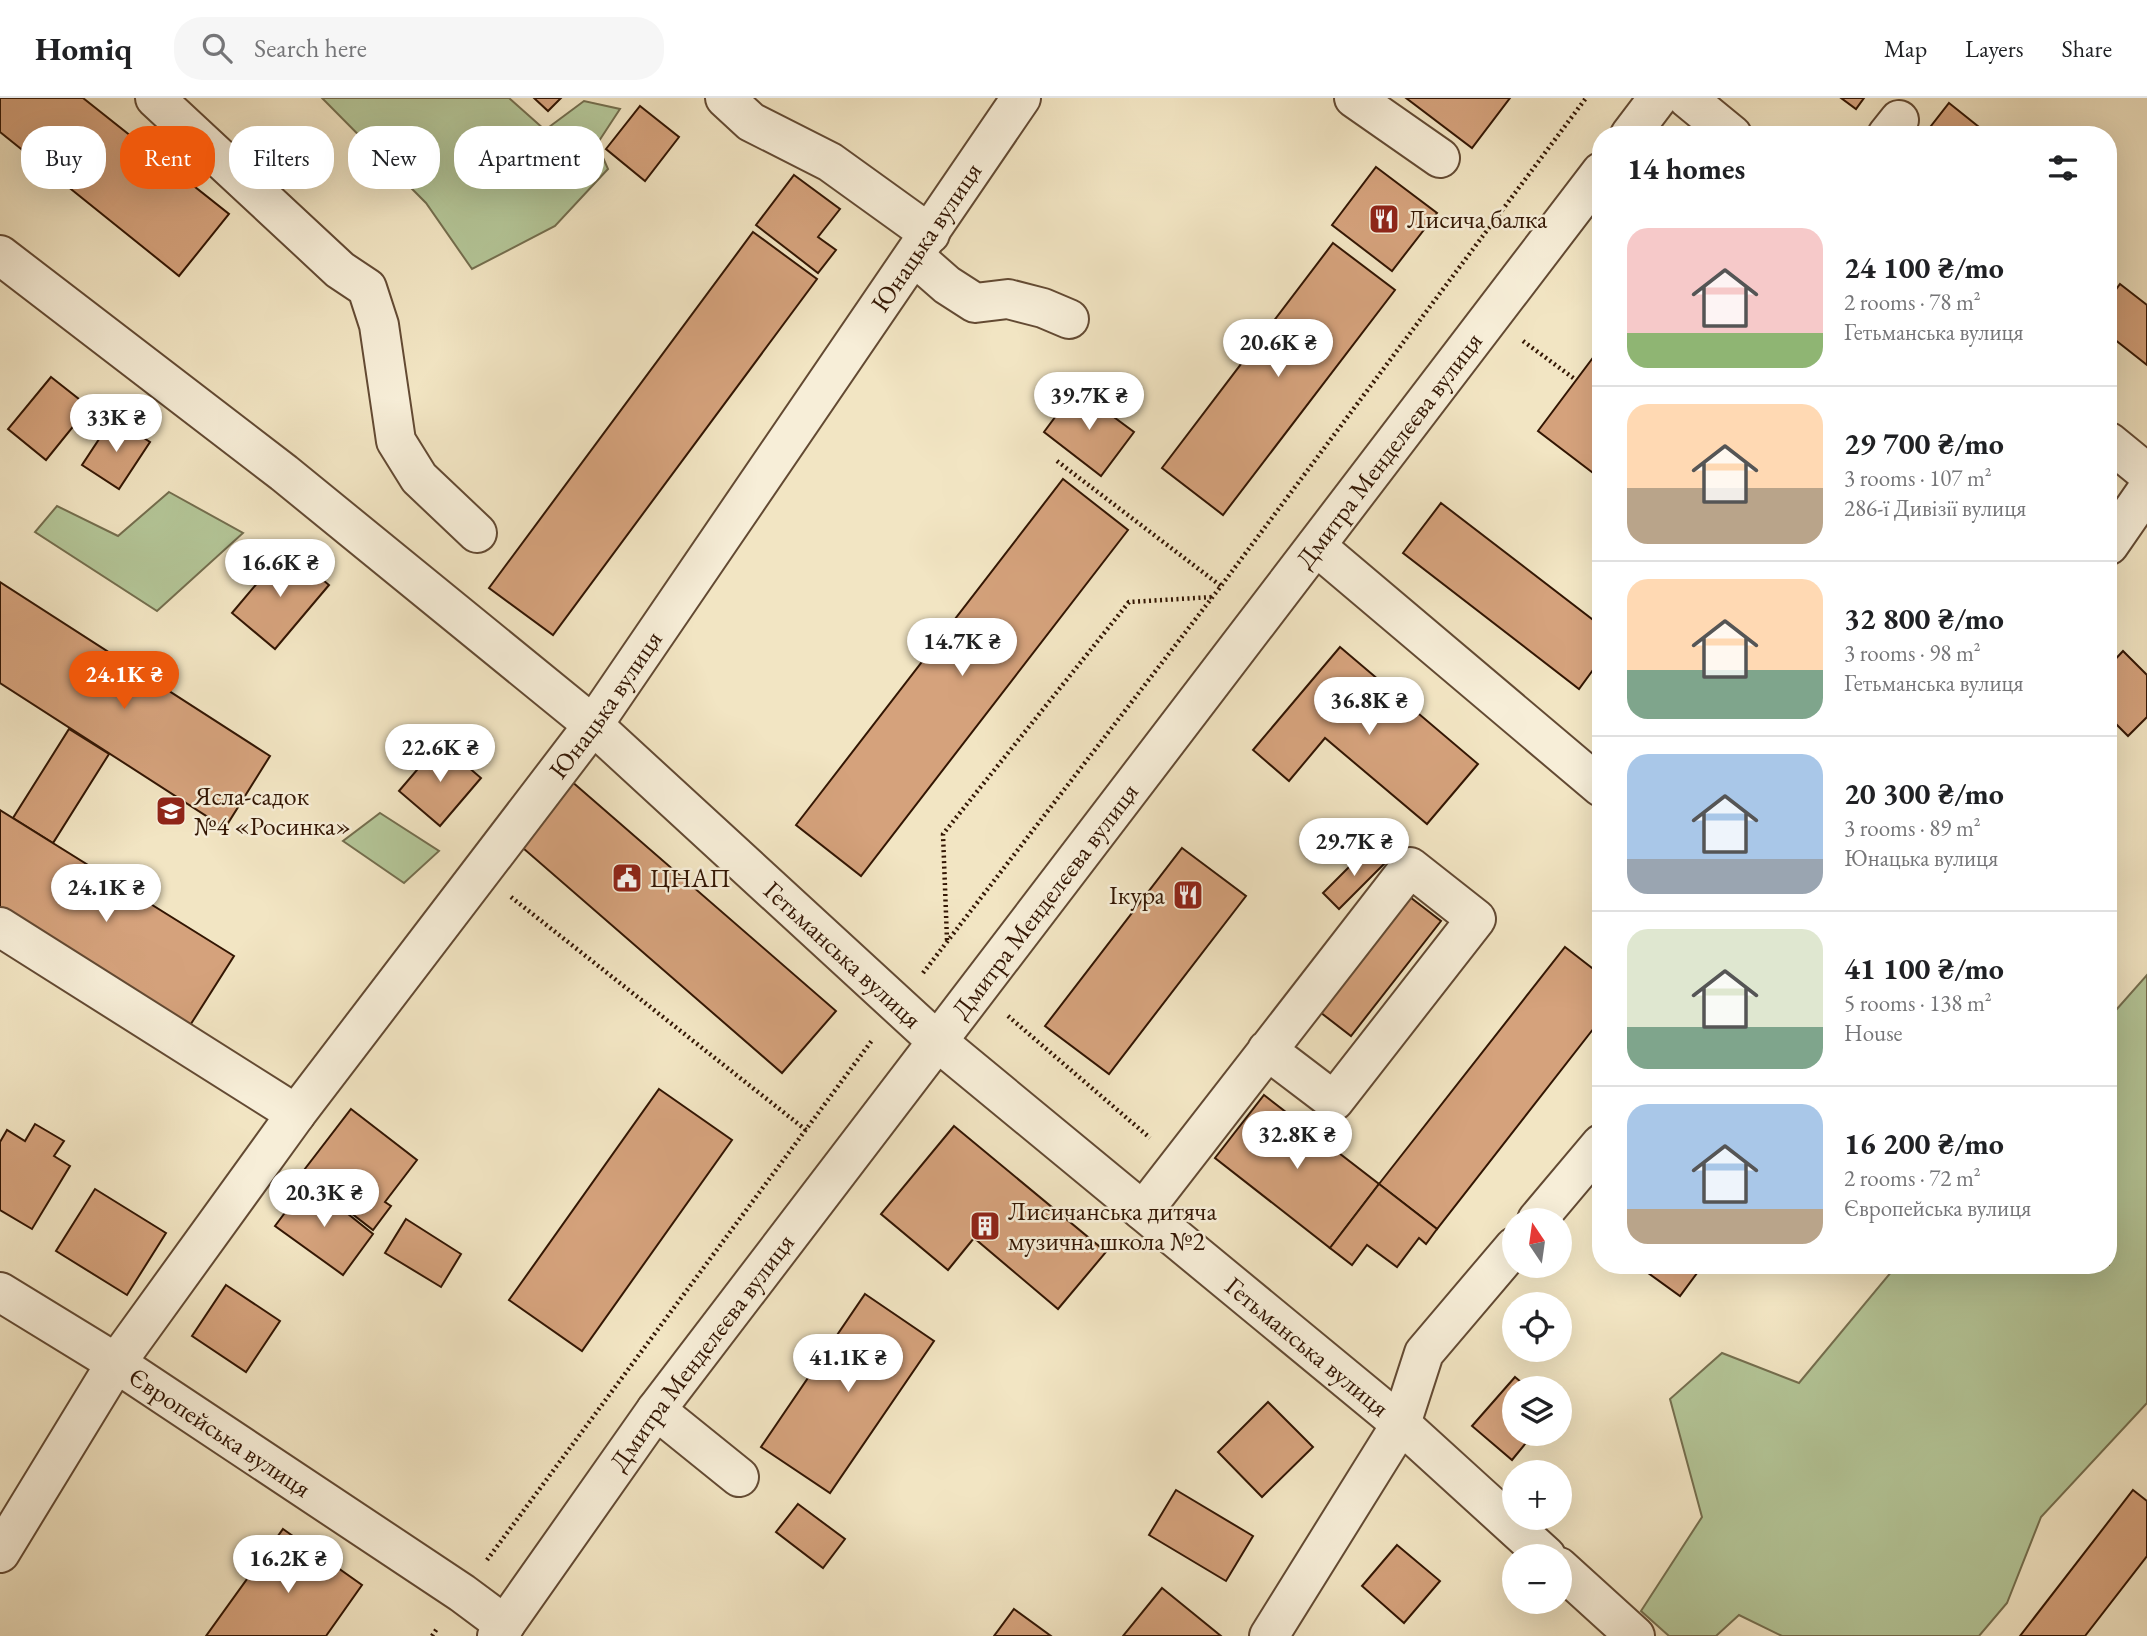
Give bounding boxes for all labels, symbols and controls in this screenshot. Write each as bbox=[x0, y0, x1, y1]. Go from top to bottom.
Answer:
search box bbox=[174, 17, 664, 80]
text: Homiq bbox=[35, 27, 132, 70]
icon: search bbox=[198, 29, 236, 67]
text: Search here bbox=[254, 31, 367, 65]
text: Map bbox=[1884, 33, 1927, 64]
text: Layers bbox=[1965, 33, 2024, 64]
text: Share bbox=[2062, 33, 2112, 64]
chip: Buy bbox=[21, 126, 106, 189]
chip: Rent bbox=[120, 126, 215, 189]
chip: Filters bbox=[229, 126, 334, 189]
chip: New bbox=[348, 126, 440, 189]
chip: Apartment bbox=[454, 126, 604, 189]
text: 14 homes bbox=[1627, 149, 1745, 188]
icon: filters bbox=[2044, 149, 2082, 187]
street label: Юнацька вулиця bbox=[863, 155, 989, 319]
restaurant icon: Лисича балка bbox=[1367, 202, 1401, 236]
place label: Лисича балка bbox=[1407, 202, 1548, 236]
text: 24 100 ₴/mo bbox=[1844, 248, 2004, 287]
icon: home bbox=[1683, 256, 1767, 340]
text: 2 rooms · 78 m² bbox=[1844, 287, 1981, 317]
text: Гетьманська вулиця bbox=[1844, 317, 2024, 347]
pin: 20.6K ₴ bbox=[1213, 320, 1343, 379]
street label: Дмитра Менделєєва вулиця bbox=[1288, 325, 1490, 575]
text: 20.6K ₴ bbox=[1239, 327, 1317, 357]
pin: 39.7K ₴ bbox=[1024, 372, 1154, 432]
text: 39.7K ₴ bbox=[1050, 380, 1128, 410]
pin: 33K ₴ bbox=[67, 394, 165, 454]
text: 33K ₴ bbox=[86, 402, 146, 432]
text: 29 700 ₴/mo bbox=[1844, 424, 2004, 463]
icon: home bbox=[1683, 432, 1767, 516]
text: 3 rooms · 107 m² bbox=[1844, 463, 1992, 493]
text: 286-ї Дивізії вулиця bbox=[1844, 493, 2026, 523]
pin: 16.6K ₴ bbox=[215, 540, 345, 599]
text: 16.6K ₴ bbox=[241, 547, 319, 577]
text: 32 800 ₴/mo bbox=[1844, 599, 2004, 638]
icon: home bbox=[1683, 607, 1767, 691]
pin: 14.7K ₴ bbox=[897, 618, 1027, 678]
street label: Юнацька вулиця bbox=[541, 624, 670, 786]
text: 14.7K ₴ bbox=[923, 626, 1001, 656]
text: 3 rooms · 98 m² bbox=[1844, 638, 1981, 668]
pin: 24.1K ₴ bbox=[59, 652, 189, 711]
text: 24.1K ₴ bbox=[85, 659, 163, 689]
text: Гетьманська вулиця bbox=[1844, 668, 2024, 698]
pin: 36.8K ₴ bbox=[1304, 678, 1434, 737]
text: 36.8K ₴ bbox=[1330, 685, 1408, 715]
pin: 22.6K ₴ bbox=[375, 724, 505, 784]
text: 22.6K ₴ bbox=[401, 732, 479, 762]
text: 20 300 ₴/mo bbox=[1844, 774, 2004, 813]
street label: Дмитра Менделєєва вулиця bbox=[944, 776, 1146, 1026]
place label: Ясла-садок №4 «Росинка» bbox=[193, 779, 351, 843]
icon: home bbox=[1683, 782, 1767, 866]
school or university icon: Ясла-садок №4 «Росинка» bbox=[154, 794, 188, 828]
text: 3 rooms · 89 m² bbox=[1844, 813, 1981, 843]
pin: 29.7K ₴ bbox=[1289, 818, 1419, 878]
text: 29.7K ₴ bbox=[1315, 826, 1393, 856]
text: Юнацька вулиця bbox=[1844, 843, 1998, 873]
public building icon: ЦНАП bbox=[610, 861, 644, 895]
place label: ЦНАП bbox=[650, 861, 731, 895]
pin: 24.1K ₴ bbox=[41, 864, 171, 924]
text: 24.1K ₴ bbox=[67, 872, 145, 902]
street label: Гетьманська вулиця bbox=[756, 873, 929, 1036]
place label: Ікура bbox=[1109, 878, 1166, 912]
restaurant icon: Ікура bbox=[1171, 878, 1205, 912]
text: 41 100 ₴/mo bbox=[1844, 949, 2004, 988]
icon: home bbox=[1683, 957, 1767, 1041]
text: 5 rooms · 138 m² bbox=[1844, 988, 1992, 1018]
text: House bbox=[1844, 1018, 1903, 1048]
pin: 32.8K ₴ bbox=[1232, 1112, 1362, 1171]
text: 32.8K ₴ bbox=[1258, 1119, 1336, 1149]
text: 16 200 ₴/mo bbox=[1844, 1124, 2004, 1163]
icon: home bbox=[1683, 1132, 1767, 1216]
text: 2 rooms · 72 m² bbox=[1844, 1163, 1981, 1193]
pin: 20.3K ₴ bbox=[259, 1170, 389, 1229]
text: 20.3K ₴ bbox=[285, 1177, 363, 1207]
text: Європейська вулиця bbox=[1844, 1193, 2031, 1223]
place label: Лисичанська дитяча музична школа №2 bbox=[1008, 1194, 1217, 1258]
north arrow bbox=[1502, 1208, 1572, 1278]
map controls bbox=[1502, 1208, 1572, 1614]
building icon: Лисичанська дитяча музична школа №2 bbox=[968, 1209, 1002, 1243]
street label: Дмитра Менделєєва вулиця bbox=[601, 1226, 802, 1477]
street label: Гетьманська вулиця bbox=[1218, 1269, 1396, 1424]
button: locate bbox=[1502, 1292, 1572, 1362]
pin: 41.1K ₴ bbox=[783, 1334, 913, 1394]
text: 41.1K ₴ bbox=[809, 1342, 887, 1372]
street label: Європейська вулиця bbox=[122, 1359, 318, 1505]
button: layers bbox=[1502, 1376, 1572, 1446]
button: + bbox=[1502, 1460, 1572, 1530]
pin: 16.2K ₴ bbox=[223, 1536, 353, 1595]
text: 16.2K ₴ bbox=[249, 1543, 327, 1573]
button: − bbox=[1502, 1544, 1572, 1614]

